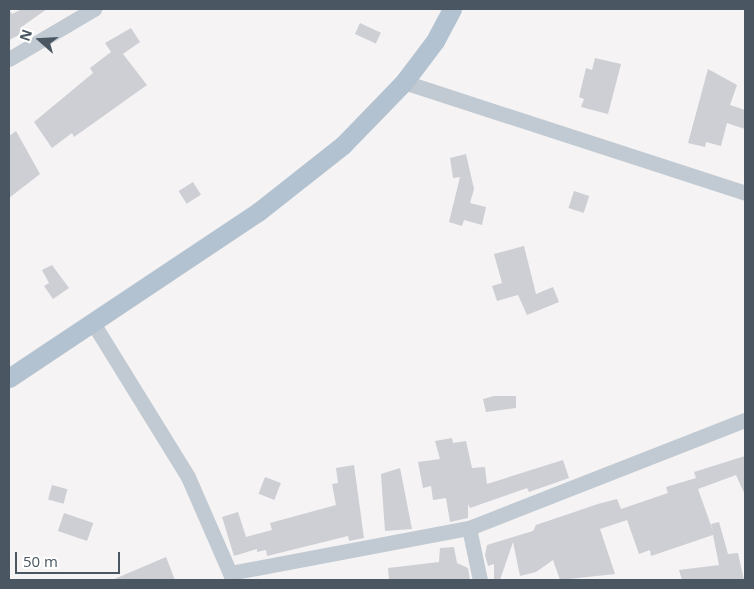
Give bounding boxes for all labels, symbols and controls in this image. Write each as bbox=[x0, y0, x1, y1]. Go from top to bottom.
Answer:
north arrow bbox=[15, 15, 65, 65]
text: N bbox=[15, 26, 36, 43]
scale bar bbox=[18, 542, 122, 574]
text: 50 m bbox=[23, 551, 58, 571]

